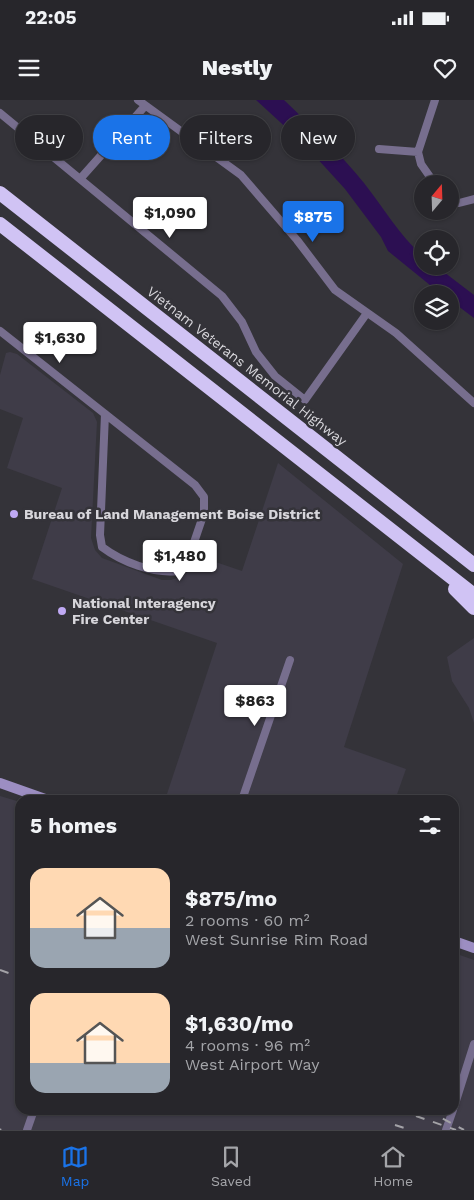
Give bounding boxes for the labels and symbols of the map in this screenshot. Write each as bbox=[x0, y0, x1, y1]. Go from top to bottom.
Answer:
north arrow bbox=[414, 175, 459, 220]
pin: $1,090 bbox=[129, 196, 211, 239]
pin: $875 bbox=[283, 200, 343, 243]
street label: Vietnam Veterans Memorial Highway bbox=[144, 283, 351, 449]
pin: $1,630 bbox=[19, 322, 101, 364]
place label: Bureau of Land Management Boise District bbox=[24, 506, 320, 522]
marker: Bureau of Land Management Boise District bbox=[8, 508, 20, 520]
pin: $1,480 bbox=[139, 540, 221, 582]
place label: National Interagency Fire Center bbox=[72, 595, 216, 627]
marker: National Interagency Fire Center bbox=[56, 605, 68, 617]
pin: $863 bbox=[225, 684, 285, 727]

